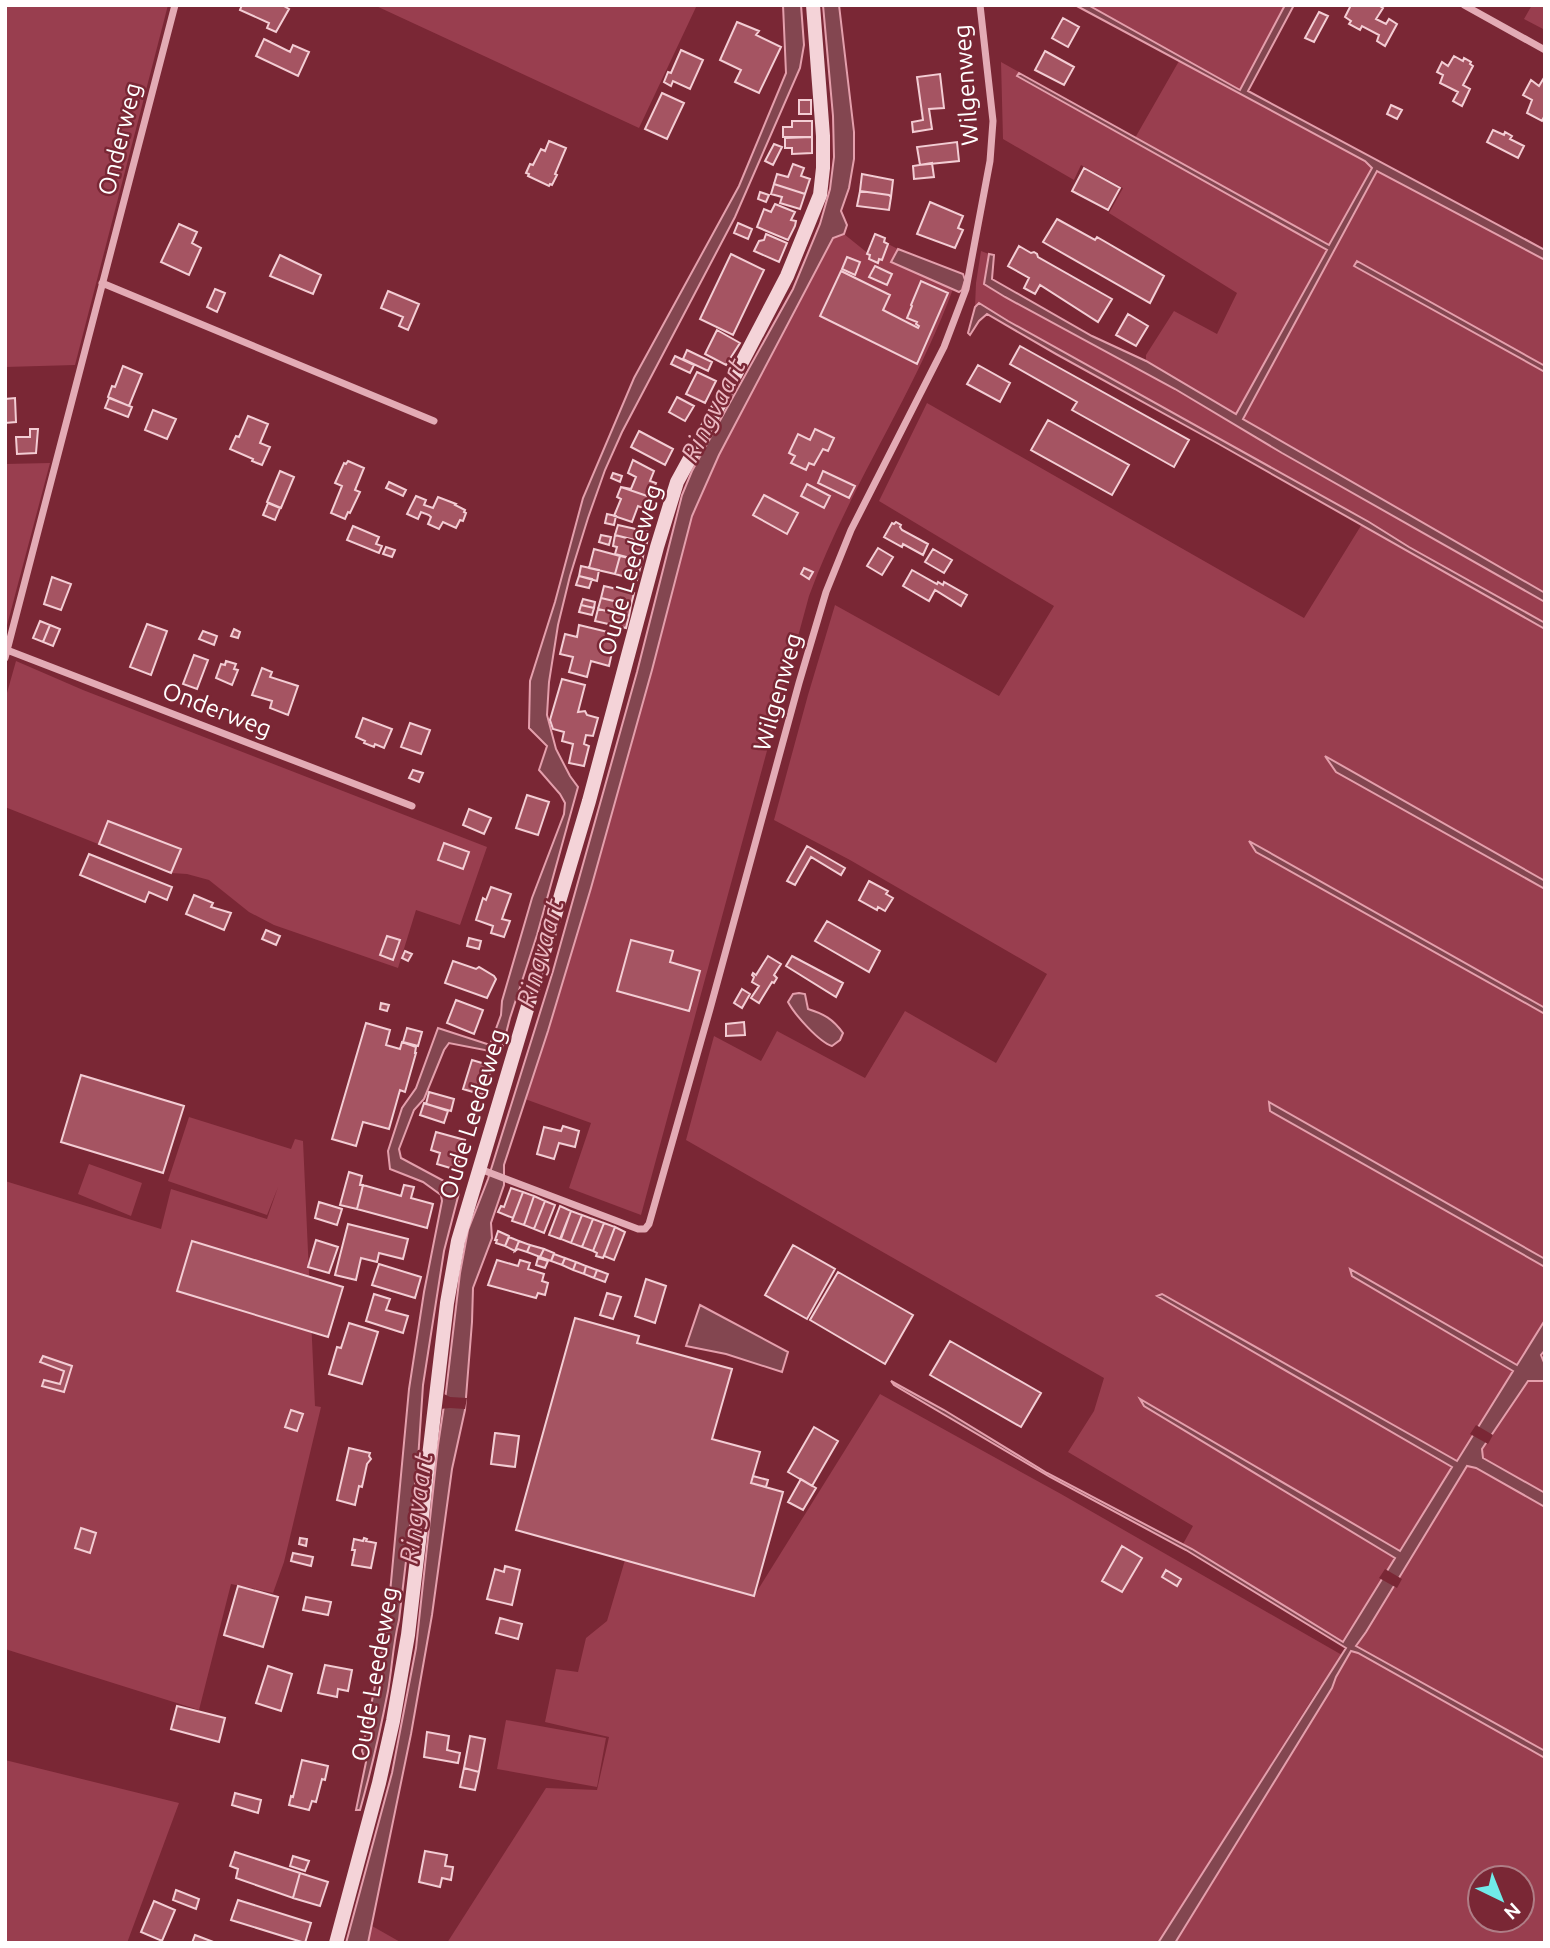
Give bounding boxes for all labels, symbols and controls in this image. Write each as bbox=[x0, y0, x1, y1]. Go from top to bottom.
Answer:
street label: Wilgenweg bbox=[948, 24, 983, 146]
street label: Onderweg bbox=[93, 80, 147, 198]
water label: Ringvaart bbox=[674, 353, 751, 466]
street label: Oude Leedeweg bbox=[592, 481, 667, 659]
street label: Wilgenweg bbox=[748, 630, 807, 754]
street label: Onderweg bbox=[159, 676, 276, 743]
water label: Ringvaart bbox=[510, 894, 569, 1010]
street label: Oude Leedeweg bbox=[434, 1025, 511, 1202]
water label: Ringvaart bbox=[393, 1450, 438, 1565]
street label: Oude Leedeweg bbox=[346, 1585, 403, 1763]
north arrow bbox=[1466, 1864, 1536, 1934]
text: N bbox=[1500, 1899, 1525, 1924]

